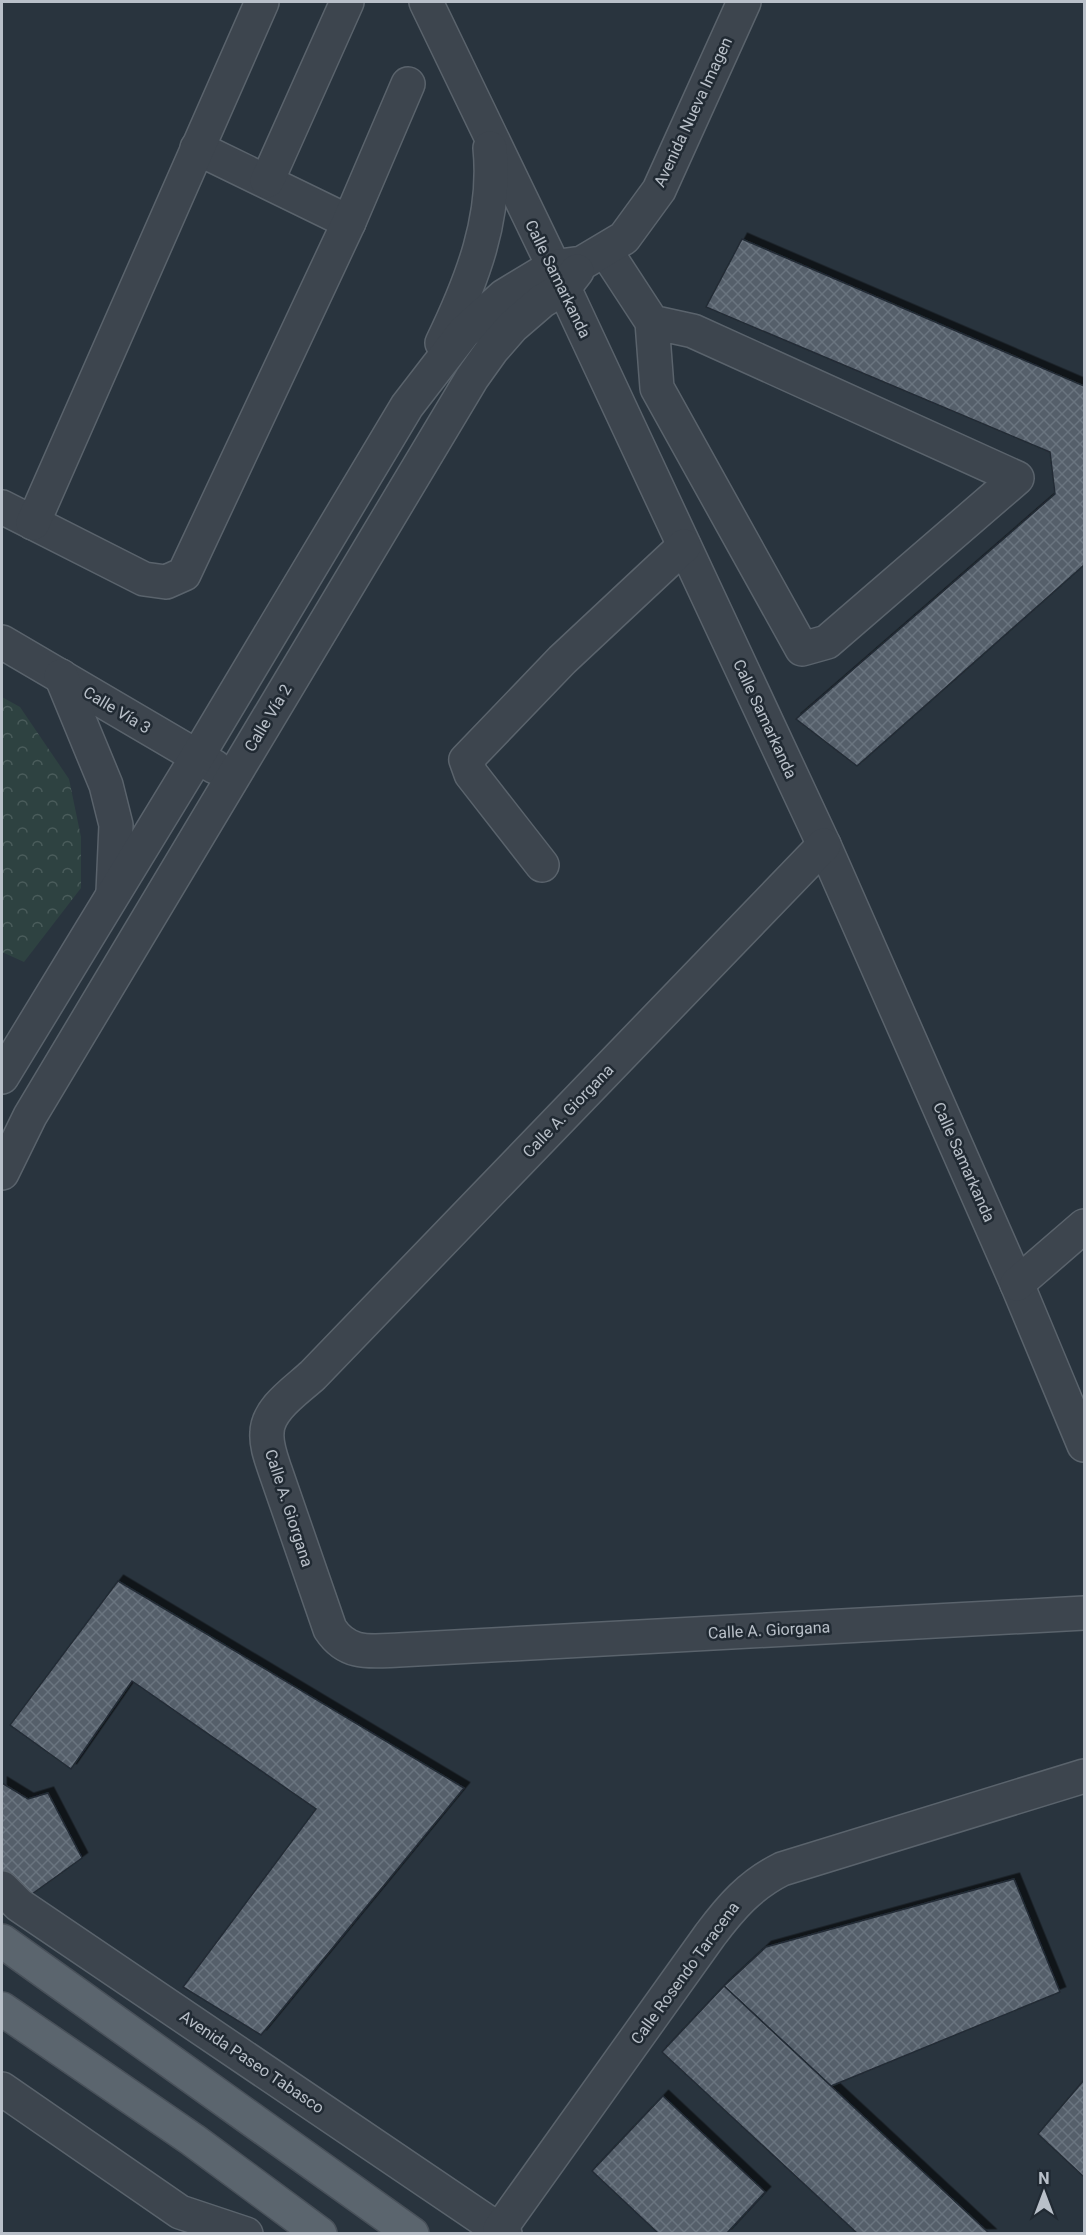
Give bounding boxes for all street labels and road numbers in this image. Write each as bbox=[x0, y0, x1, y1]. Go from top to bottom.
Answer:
street label: Avenida Nueva Imagen bbox=[650, 34, 736, 190]
street label: Calle Samarkanda bbox=[521, 217, 595, 341]
street label: Calle Samarkanda bbox=[729, 656, 801, 782]
street label: Calle Vía 2 bbox=[240, 681, 296, 755]
street label: Calle Vía 3 bbox=[80, 682, 154, 738]
street label: Calle A. Giorgana bbox=[519, 1060, 617, 1162]
street label: Calle Samarkanda bbox=[929, 1099, 999, 1225]
street label: Calle A. Giorgana bbox=[261, 1447, 317, 1569]
street label: Calle A. Giorgana bbox=[707, 1617, 831, 1643]
street label: Calle Rosendo Taracena bbox=[627, 1898, 743, 2048]
street label: Avenida Paseo Tabasco bbox=[176, 2007, 328, 2117]

